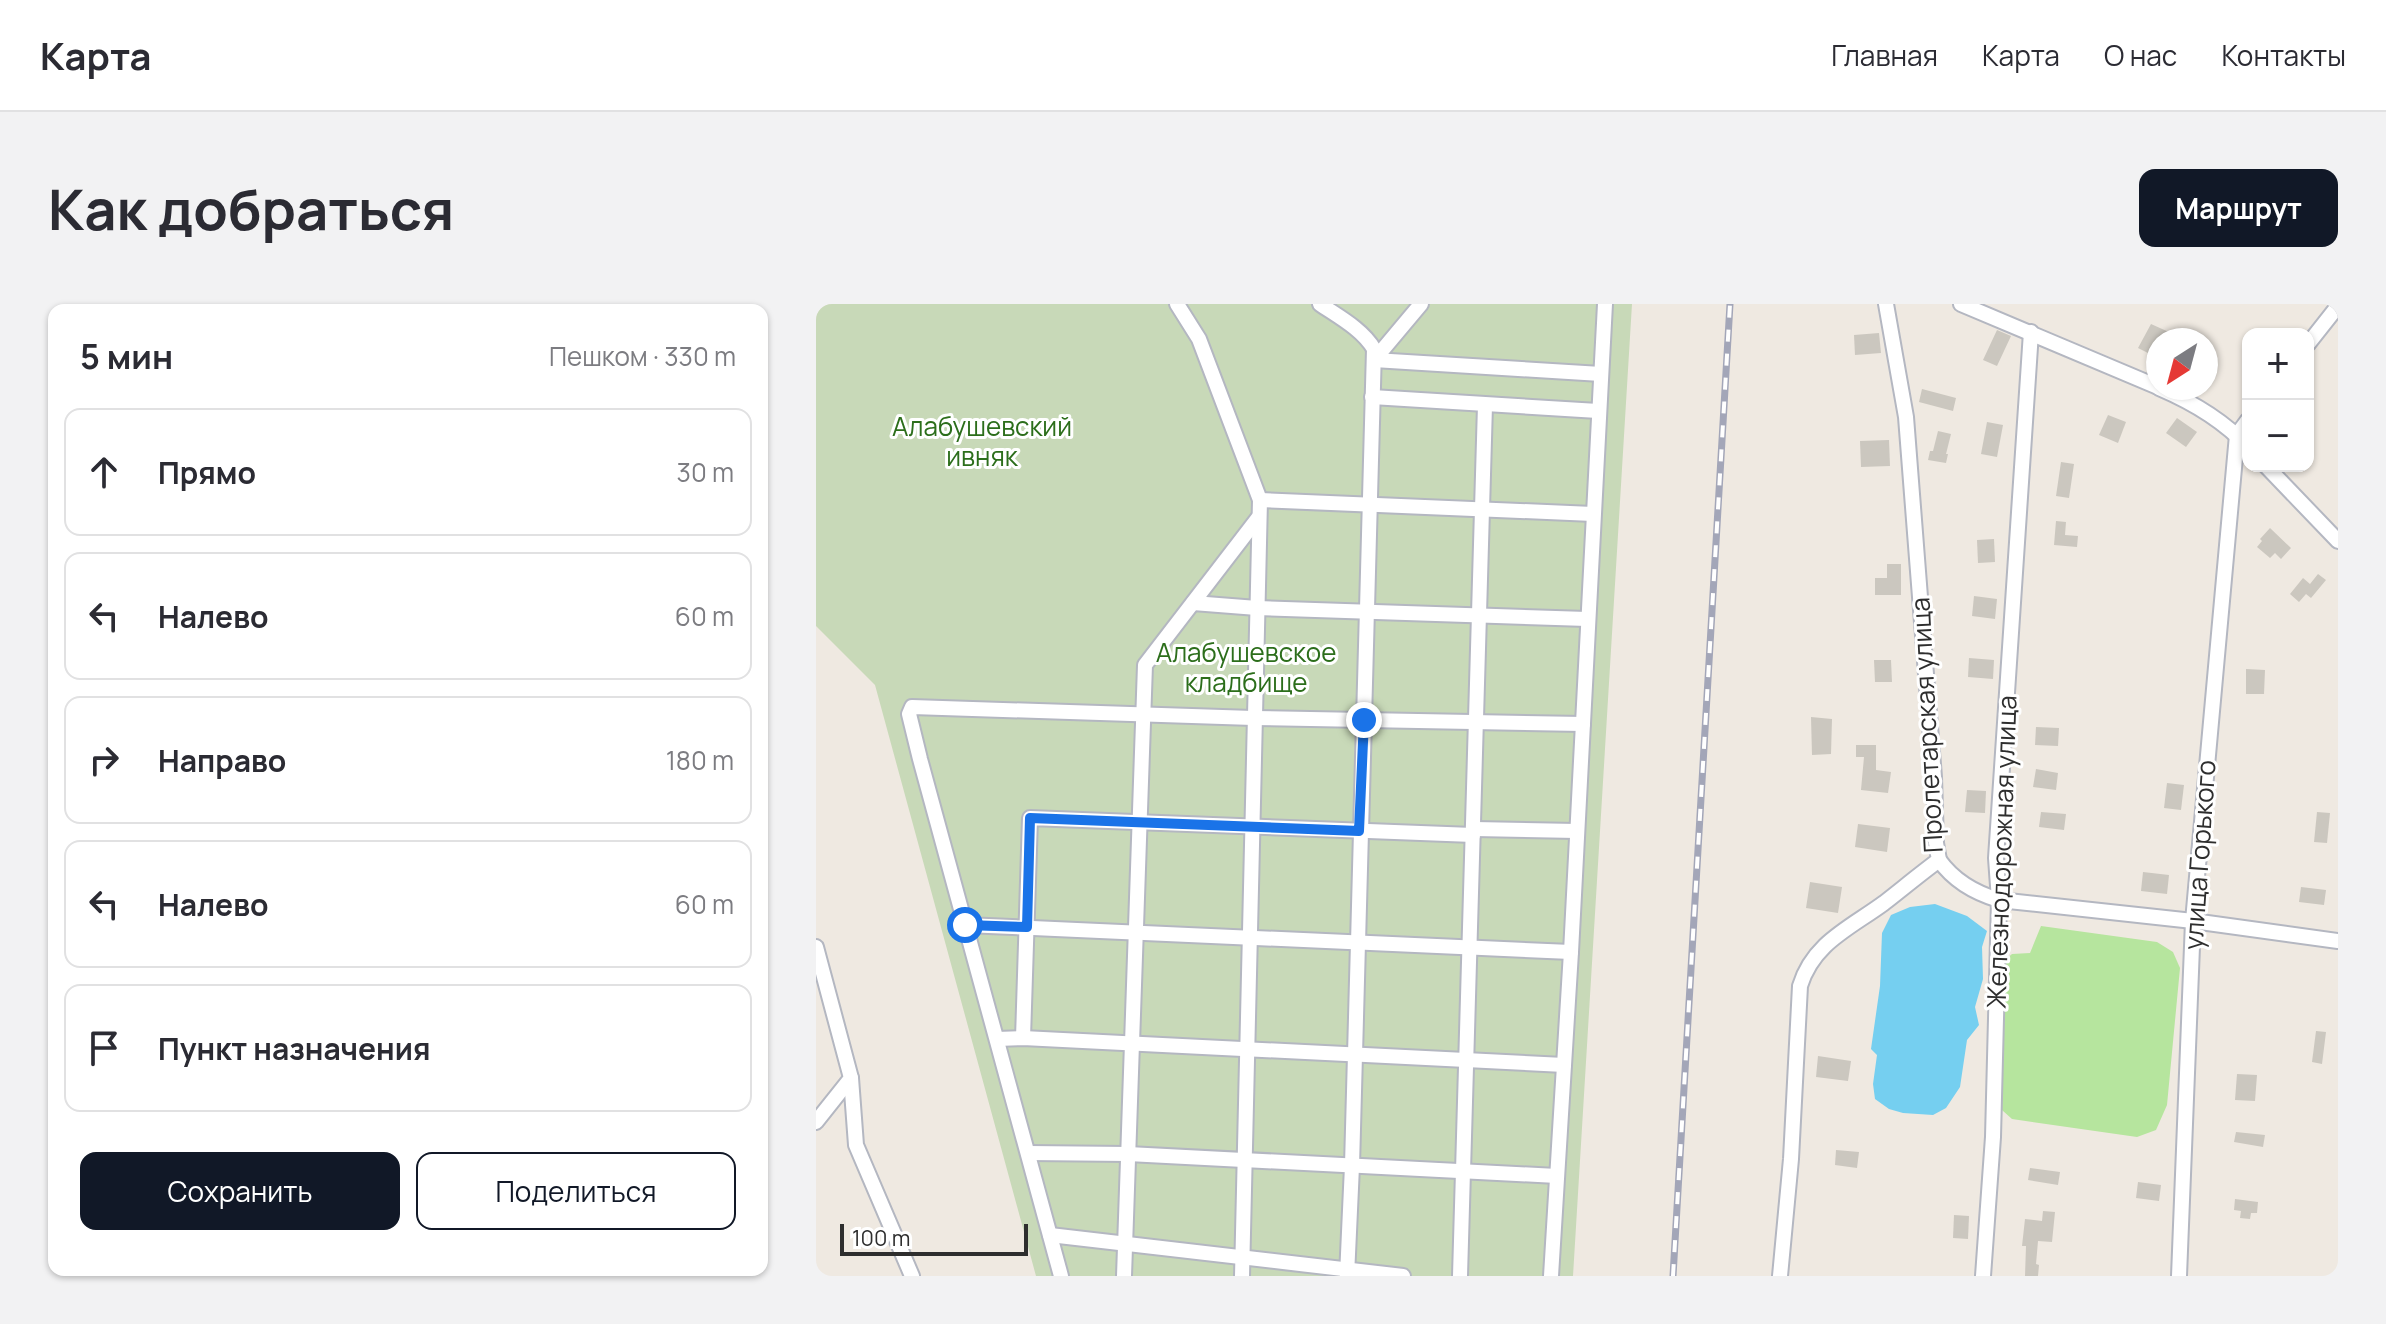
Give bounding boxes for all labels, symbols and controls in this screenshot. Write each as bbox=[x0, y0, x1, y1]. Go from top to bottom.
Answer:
text: Карта bbox=[40, 29, 152, 81]
text: Главная bbox=[1831, 36, 1938, 74]
text: Карта bbox=[1982, 36, 2060, 74]
text: О нас bbox=[2104, 36, 2177, 74]
text: Контакты bbox=[2221, 36, 2346, 74]
button: Маршрут bbox=[2139, 169, 2338, 247]
text: Как добраться bbox=[48, 170, 454, 247]
north arrow bbox=[2146, 328, 2218, 400]
map controls bbox=[2242, 328, 2314, 472]
button: + bbox=[2242, 328, 2314, 400]
text: 5 мин bbox=[80, 333, 173, 379]
text: Пешком · 330 m bbox=[549, 338, 736, 374]
button: − bbox=[2242, 400, 2314, 472]
park label: Алабушевский ивняк bbox=[892, 408, 1072, 474]
icon: ahead bbox=[82, 450, 126, 494]
text: Прямо bbox=[158, 452, 256, 493]
text: 30 m bbox=[677, 454, 734, 490]
icon: left bbox=[82, 594, 126, 638]
text: Налево bbox=[158, 596, 268, 637]
street label: Пролетарская улица bbox=[1901, 596, 1951, 854]
text: 60 m bbox=[675, 598, 734, 634]
park label: Алабушевское кладбище bbox=[1156, 634, 1336, 700]
street label: Железнодорожная улица bbox=[1978, 695, 2024, 1009]
route end bbox=[1346, 702, 1382, 738]
icon: right bbox=[82, 738, 126, 782]
text: Направо bbox=[158, 740, 286, 781]
text: 180 m bbox=[666, 742, 734, 778]
street label: улица Горького bbox=[2174, 759, 2224, 951]
icon: left bbox=[82, 882, 126, 926]
text: Налево bbox=[158, 884, 268, 925]
text: 60 m bbox=[675, 886, 734, 922]
route start bbox=[947, 907, 983, 943]
icon: arrive bbox=[82, 1026, 126, 1070]
text: Пункт назначения bbox=[158, 1028, 431, 1069]
button: Сохранить bbox=[80, 1152, 400, 1230]
button: Поделиться bbox=[416, 1152, 736, 1230]
scale bar bbox=[840, 1220, 1028, 1256]
text: 100 m bbox=[852, 1223, 910, 1253]

